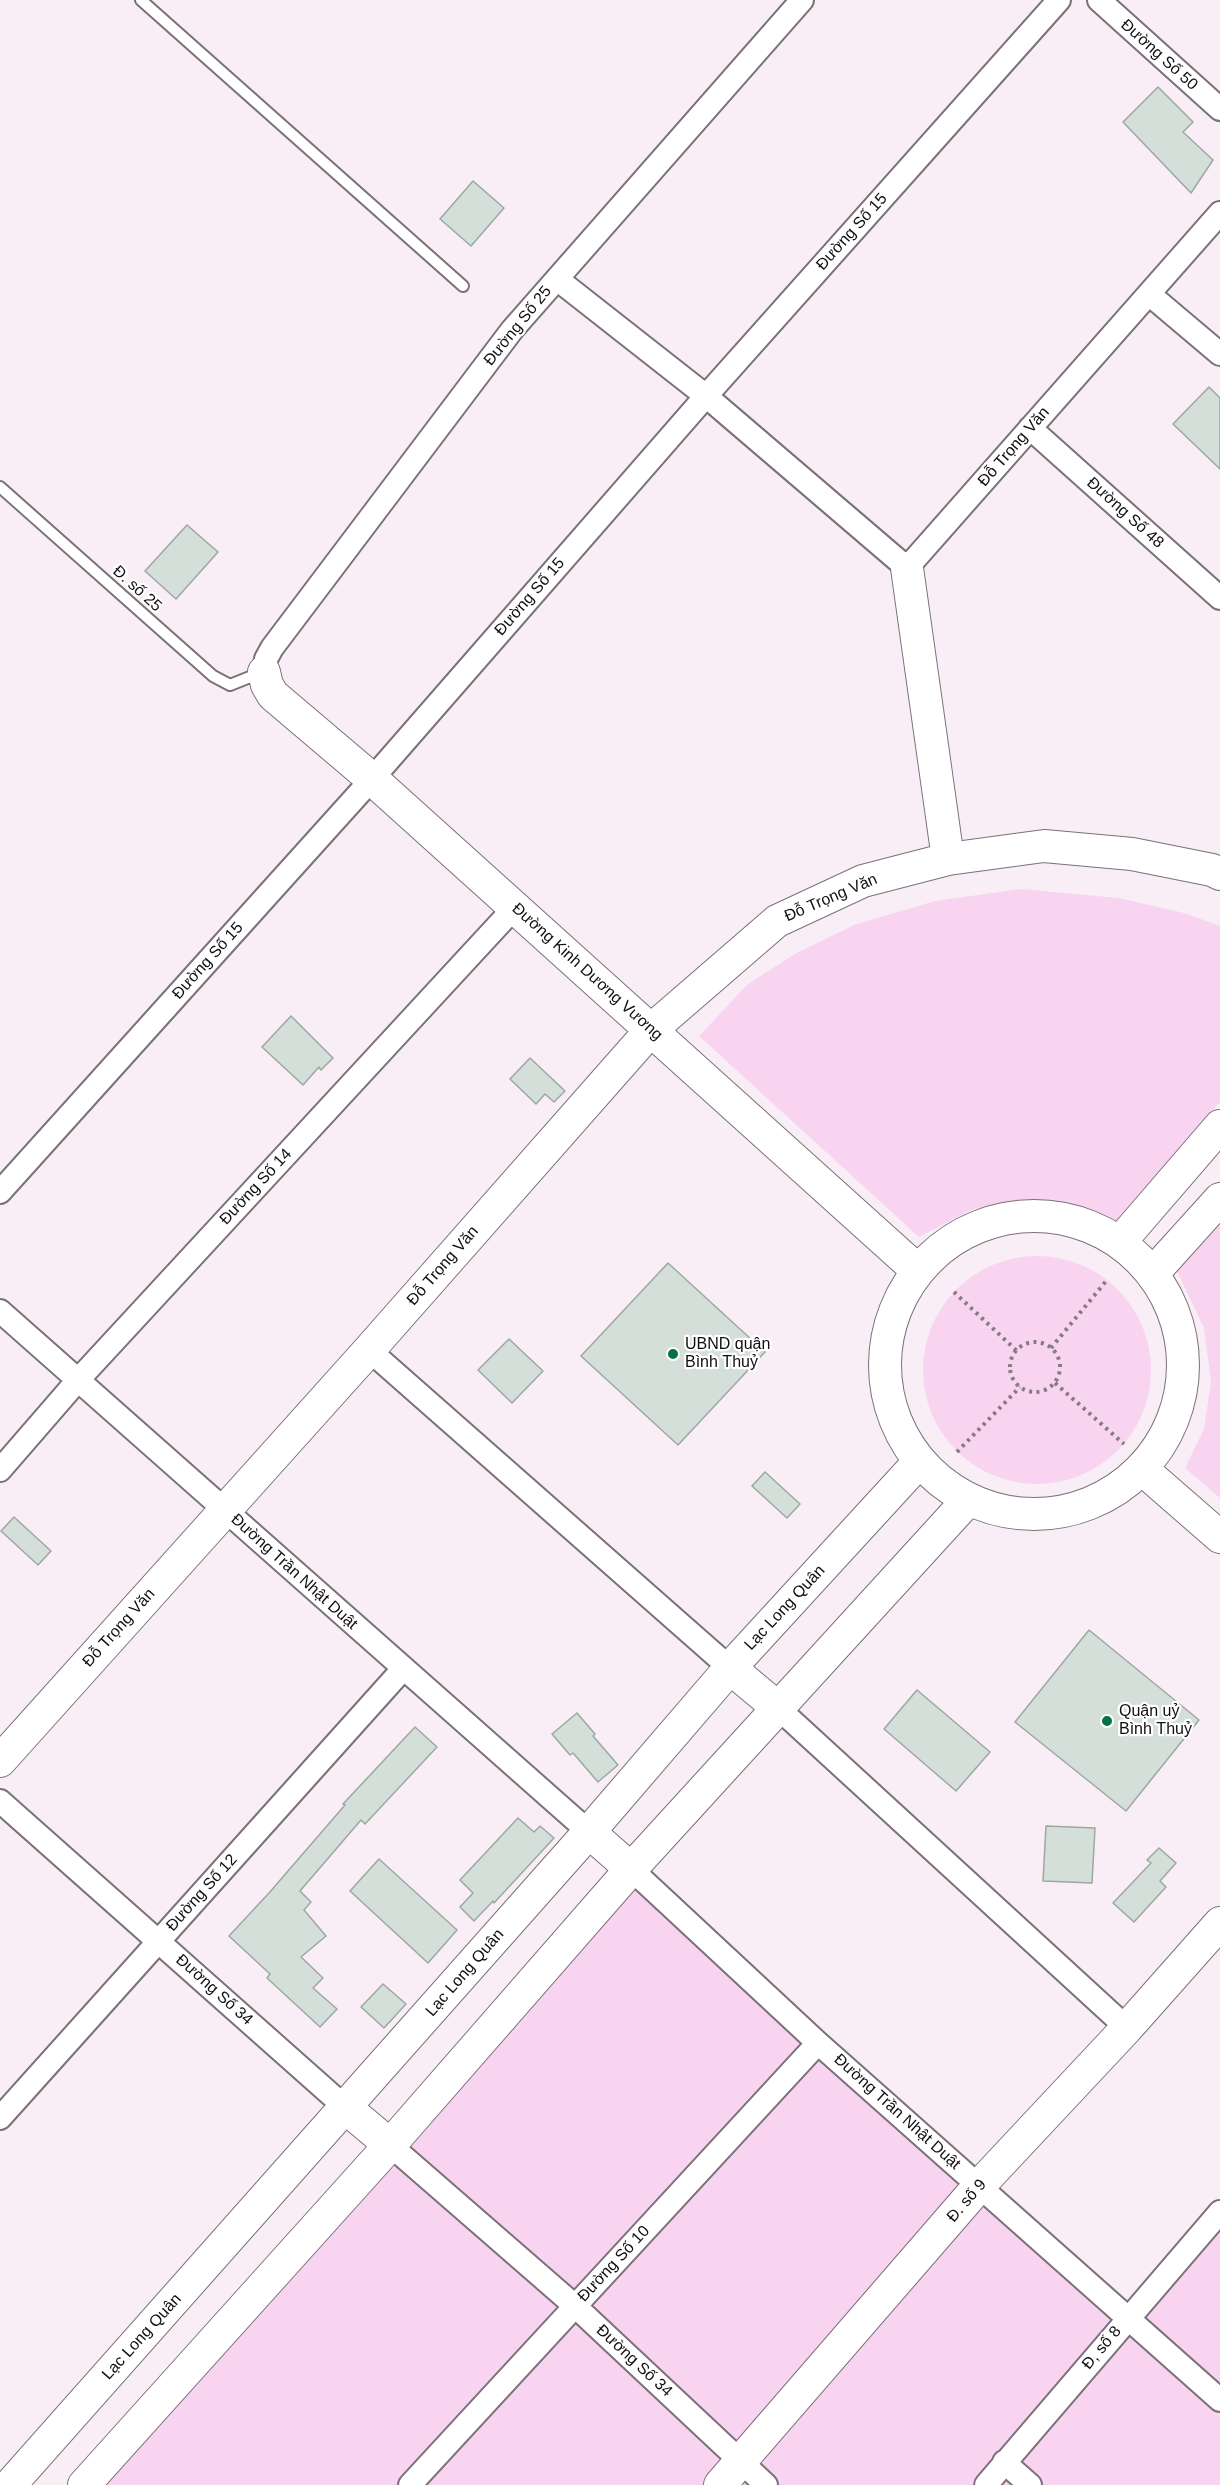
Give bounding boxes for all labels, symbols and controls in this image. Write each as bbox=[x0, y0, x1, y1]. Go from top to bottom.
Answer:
street label: Đường Số 50 bbox=[1117, 15, 1201, 95]
street label: Đường Số 15 bbox=[812, 190, 892, 274]
street label: Đường Số 25 bbox=[480, 282, 556, 370]
street label: Đỗ Trọng Văn bbox=[974, 403, 1054, 491]
street label: Đường Số 48 bbox=[1083, 473, 1167, 553]
street label: Đường Số 15 bbox=[491, 554, 569, 640]
street label: Đ. số 25 bbox=[108, 562, 166, 616]
street label: Đỗ Trọng Văn bbox=[782, 870, 880, 926]
street label: Đường Kinh Dương Vương bbox=[508, 899, 666, 1045]
street label: Đường Số 15 bbox=[168, 919, 248, 1003]
street label: Đường Số 14 bbox=[216, 1145, 296, 1229]
street label: Đỗ Trọng Văn bbox=[403, 1222, 483, 1310]
place label: UBND quận Bình Thuỷ bbox=[685, 1335, 770, 1373]
marker: UBND quận Bình Thuỷ bbox=[666, 1347, 680, 1361]
street label: Đường Trần Nhật Duật bbox=[227, 1510, 361, 1634]
street label: Lạc Long Quân bbox=[741, 1561, 829, 1655]
street label: Đỗ Trọng Văn bbox=[79, 1585, 159, 1671]
place label: Quận uỷ Bình Thuỷ bbox=[1119, 1702, 1192, 1740]
marker: Quận uỷ Bình Thuỷ bbox=[1100, 1714, 1114, 1728]
street label: Đường Số 12 bbox=[162, 1851, 242, 1935]
street label: Lạc Long Quân bbox=[422, 1925, 508, 2021]
street label: Đường Số 34 bbox=[172, 1950, 256, 2030]
street label: Đường Trần Nhật Duật bbox=[830, 2050, 964, 2174]
street label: Đ. số 9 bbox=[943, 2176, 991, 2226]
street label: Đường Số 10 bbox=[574, 2222, 654, 2306]
street label: Lạc Long Quân bbox=[98, 2290, 186, 2384]
street label: Đường Số 34 bbox=[592, 2321, 676, 2401]
street label: Đ, số 8 bbox=[1078, 2322, 1126, 2374]

